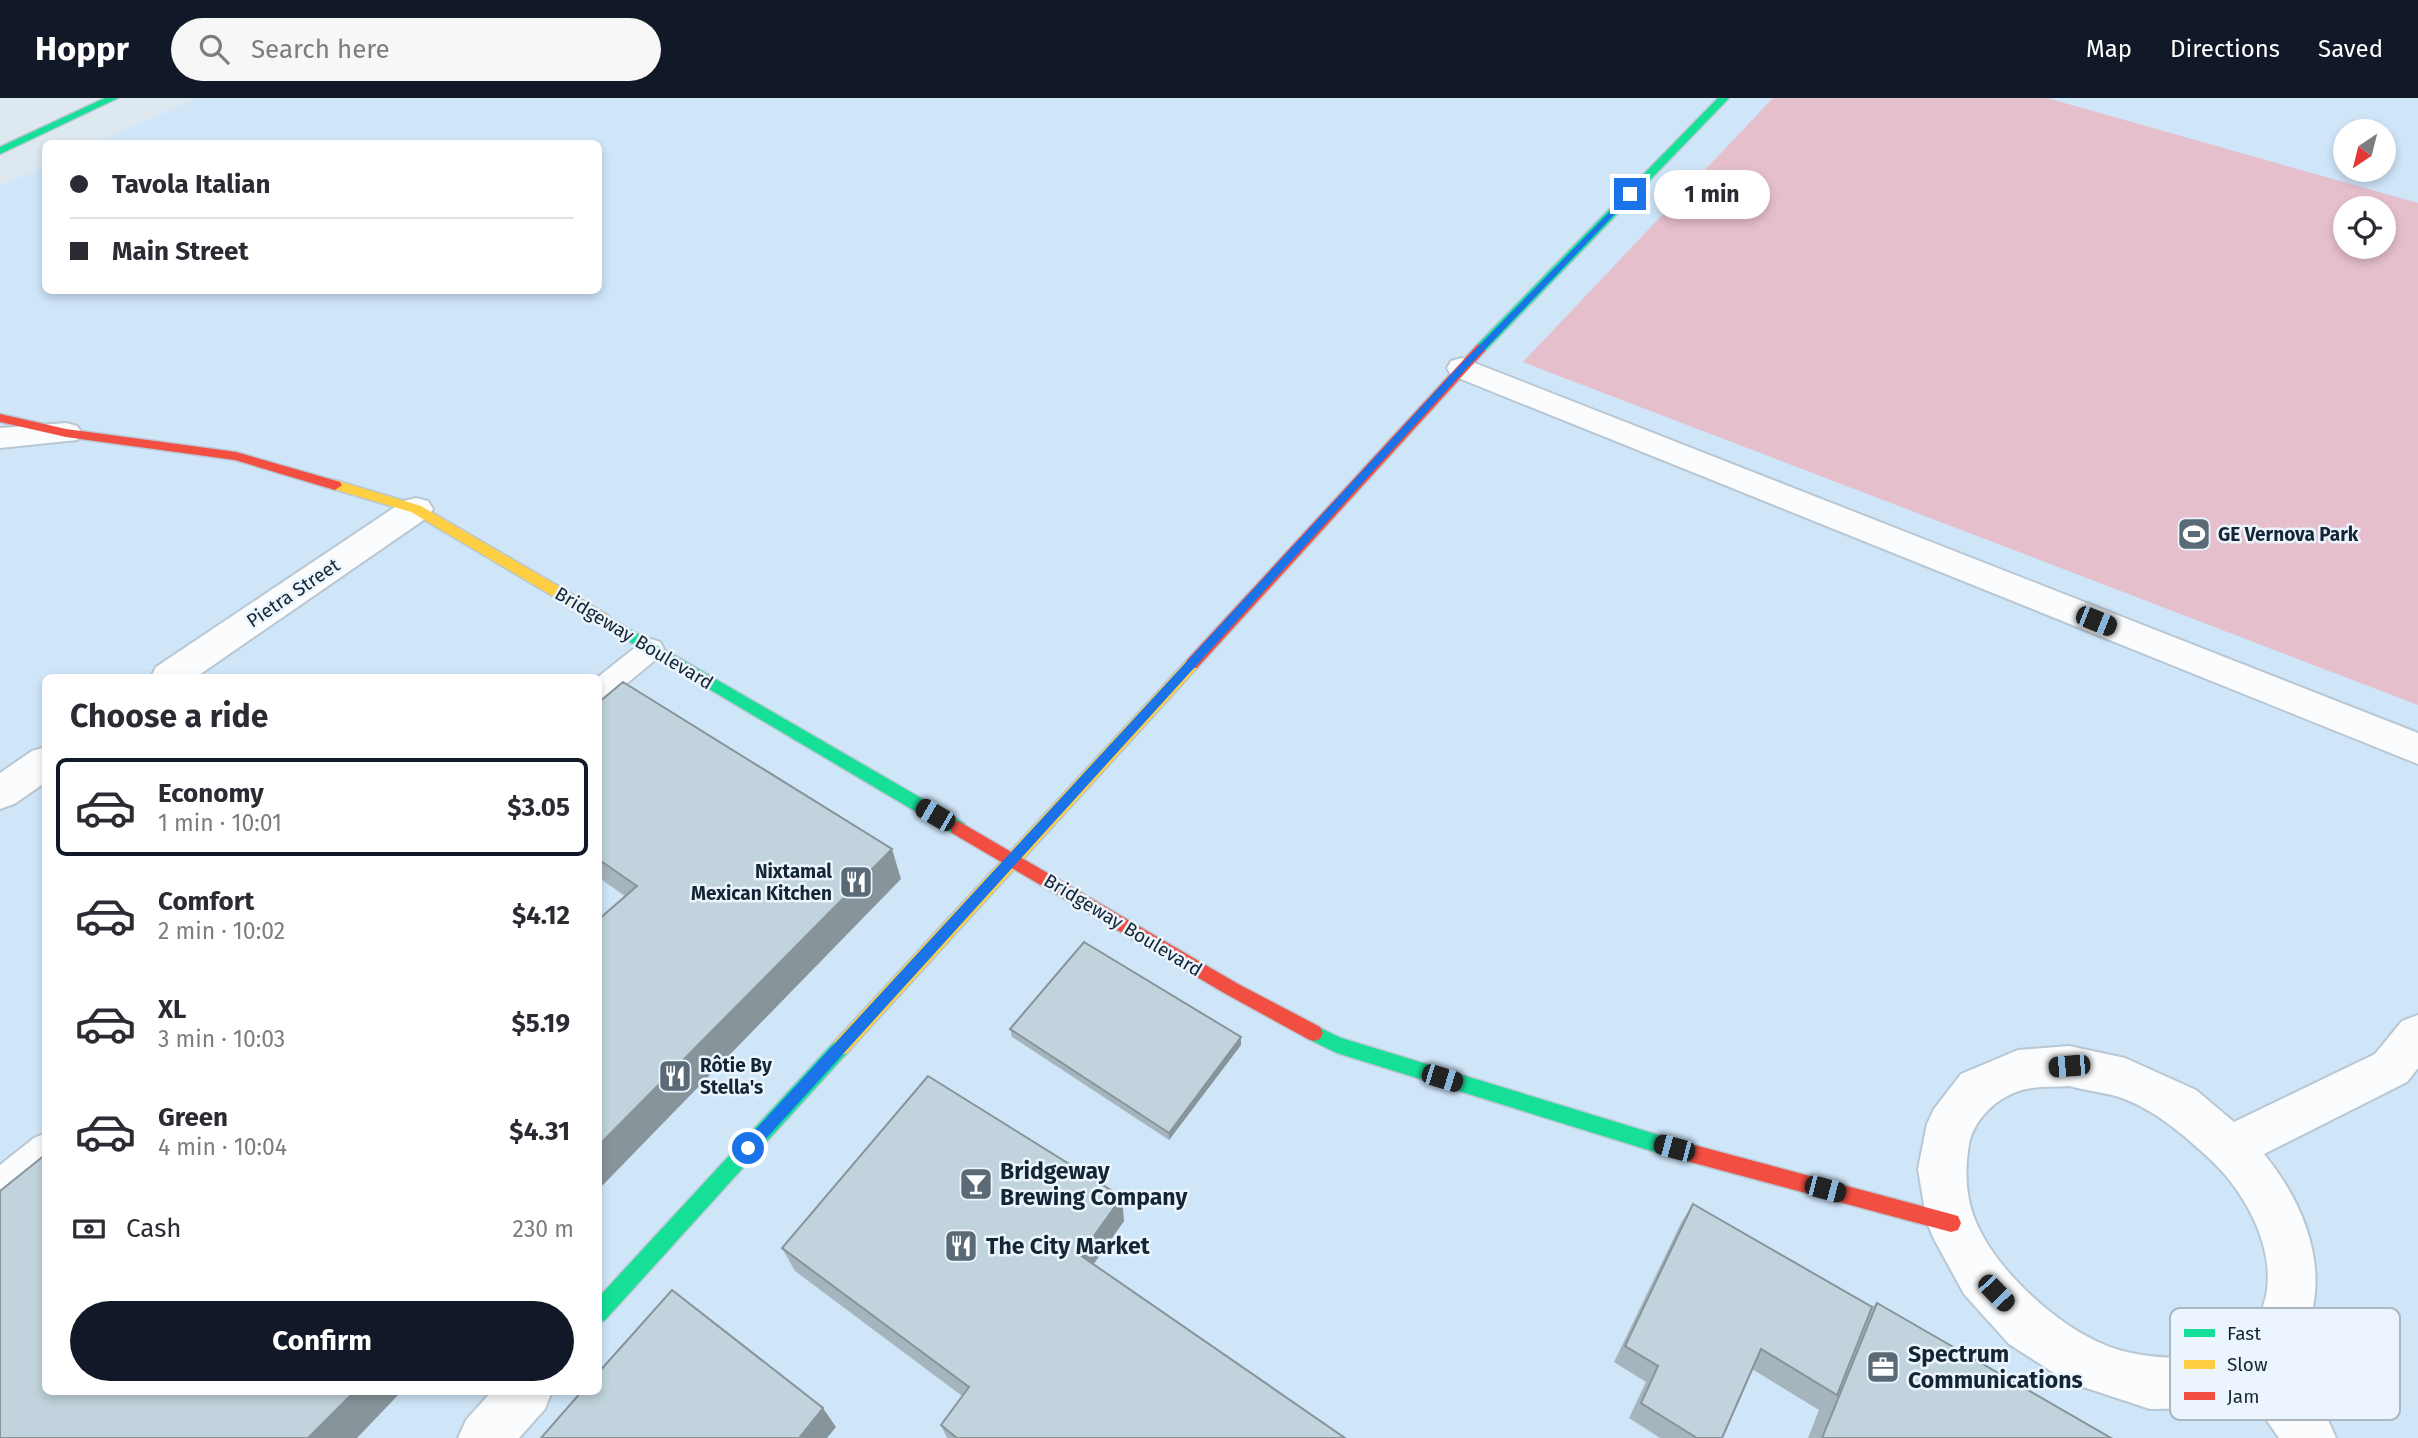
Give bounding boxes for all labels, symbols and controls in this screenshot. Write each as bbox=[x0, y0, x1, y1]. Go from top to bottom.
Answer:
search box bbox=[171, 18, 661, 81]
text: Hoppr bbox=[35, 29, 129, 69]
icon: search bbox=[195, 30, 233, 68]
text: Search here bbox=[251, 34, 390, 65]
text: Map bbox=[2086, 35, 2132, 63]
text: Directions bbox=[2170, 35, 2280, 63]
text: Saved bbox=[2318, 35, 2383, 63]
north arrow bbox=[2333, 119, 2396, 182]
map controls bbox=[2333, 119, 2396, 259]
text: Tavola Italian bbox=[112, 169, 271, 200]
callout: 1 min bbox=[1654, 170, 1770, 218]
route end bbox=[1614, 178, 1646, 210]
text: 1 min bbox=[1684, 180, 1740, 208]
button: locate bbox=[2333, 196, 2396, 259]
text: Main Street bbox=[112, 236, 248, 267]
sports icon: GE Vernova Park bbox=[2175, 515, 2213, 553]
place label: GE Vernova Park bbox=[2218, 523, 2359, 546]
street label: Pietra Street bbox=[242, 553, 344, 633]
street label: Bridgeway Boulevard bbox=[551, 582, 717, 694]
car bbox=[2073, 603, 2120, 639]
text: Choose a ride bbox=[70, 697, 268, 735]
icon: car bbox=[74, 776, 137, 839]
text: Economy bbox=[158, 778, 264, 809]
text: $3.05 bbox=[507, 792, 570, 823]
car bbox=[912, 795, 959, 835]
text: 1 min · 10:01 bbox=[158, 809, 282, 837]
place label: Nixtamal Mexican Kitchen bbox=[691, 860, 832, 905]
restaurant icon: Nixtamal Mexican Kitchen bbox=[837, 863, 875, 901]
street label: Bridgeway Boulevard bbox=[1040, 869, 1206, 981]
icon: car bbox=[74, 884, 137, 947]
text: Comfort bbox=[158, 886, 254, 917]
text: $4.12 bbox=[512, 900, 570, 931]
text: 2 min · 10:02 bbox=[158, 917, 285, 945]
icon: car bbox=[74, 992, 137, 1055]
text: XL bbox=[158, 994, 186, 1025]
text: $5.19 bbox=[512, 1008, 570, 1039]
text: 3 min · 10:03 bbox=[158, 1025, 285, 1053]
place label: Rôtie By Stella's bbox=[700, 1054, 772, 1099]
car bbox=[2048, 1054, 2091, 1078]
restaurant icon: Rôtie By Stella's bbox=[656, 1057, 694, 1095]
car bbox=[1419, 1062, 1466, 1094]
icon: car bbox=[74, 1100, 137, 1163]
text: Green bbox=[158, 1102, 228, 1133]
text: $4.31 bbox=[509, 1116, 570, 1147]
route start bbox=[732, 1132, 764, 1164]
car bbox=[1651, 1132, 1698, 1164]
text: 4 min · 10:04 bbox=[158, 1133, 287, 1161]
place label: Bridgeway Brewing Company bbox=[1000, 1157, 1188, 1211]
bar icon: Bridgeway Brewing Company bbox=[957, 1165, 995, 1203]
car bbox=[1802, 1173, 1849, 1205]
icon: cash bbox=[70, 1210, 108, 1248]
text: Cash bbox=[126, 1213, 182, 1244]
text: 230 m bbox=[513, 1215, 574, 1243]
restaurant icon: The City Market bbox=[942, 1227, 980, 1265]
place label: The City Market bbox=[986, 1232, 1151, 1260]
car bbox=[1974, 1271, 2019, 1315]
button: Confirm bbox=[70, 1301, 574, 1381]
legend bbox=[2170, 1308, 2400, 1420]
text: Fast bbox=[2227, 1322, 2261, 1345]
place label: Spectrum Communications bbox=[1908, 1340, 2083, 1394]
office icon: Spectrum Communications bbox=[1864, 1348, 1902, 1386]
text: Slow bbox=[2227, 1353, 2268, 1376]
text: Jam bbox=[2227, 1385, 2259, 1408]

